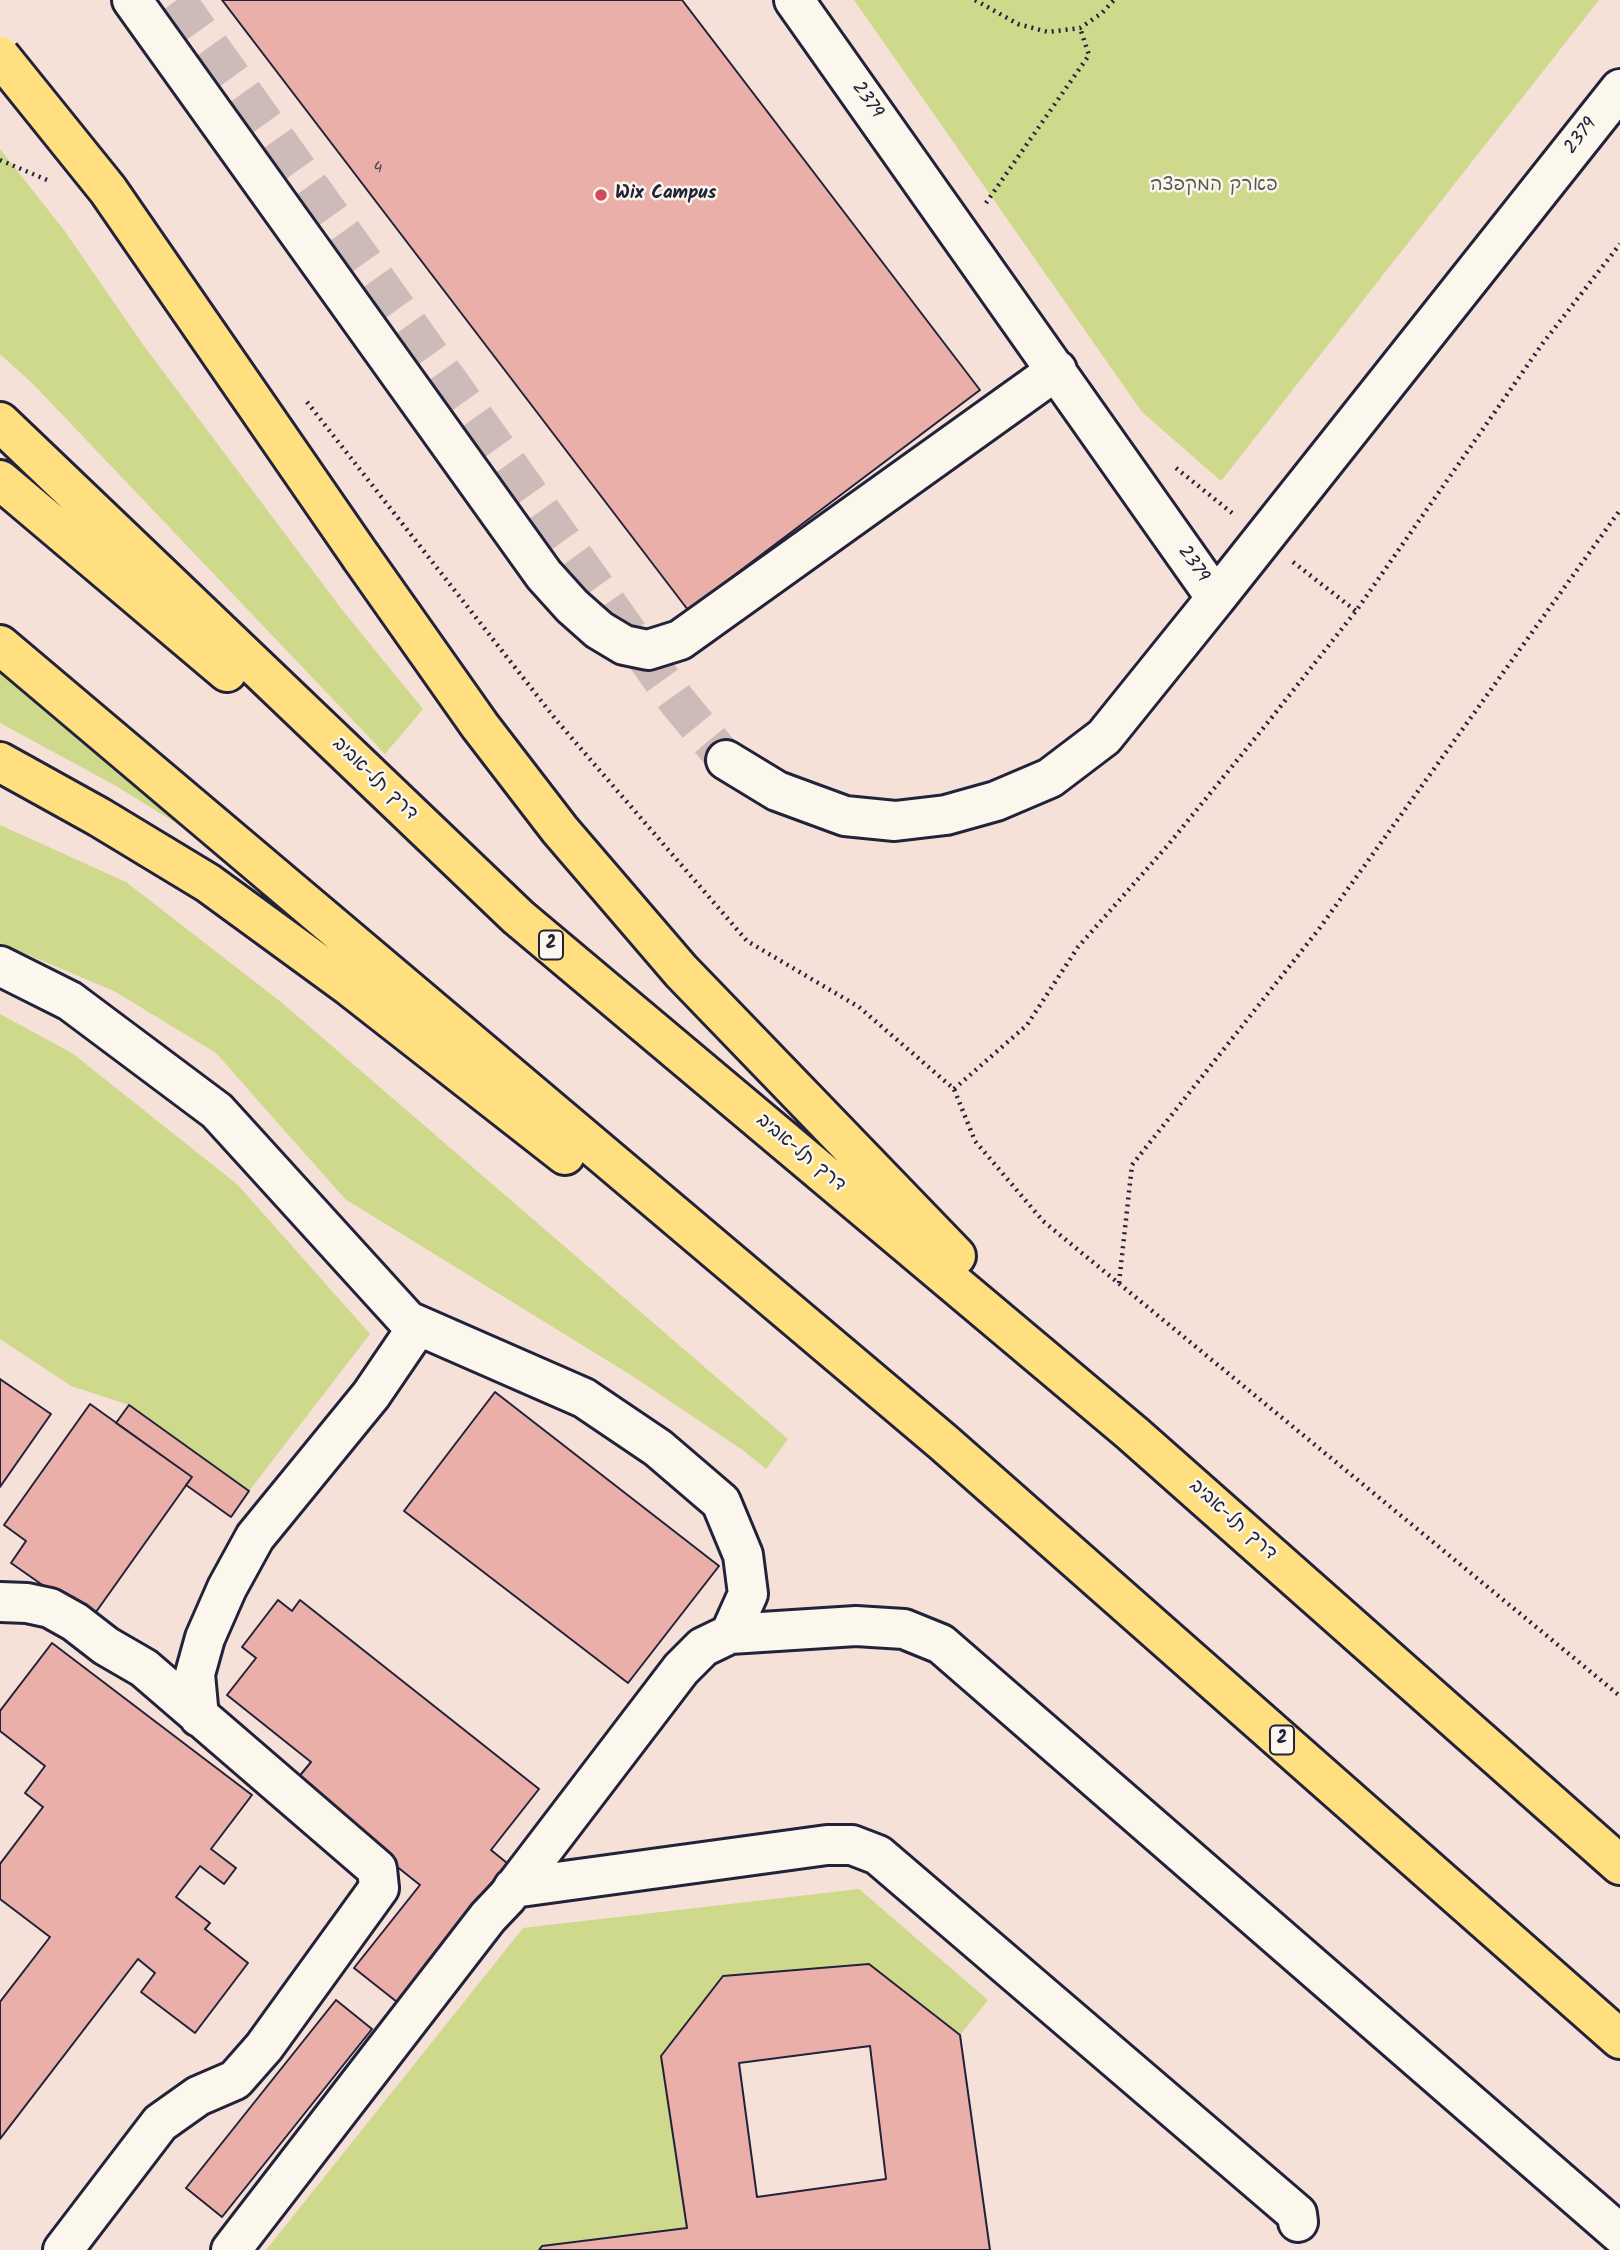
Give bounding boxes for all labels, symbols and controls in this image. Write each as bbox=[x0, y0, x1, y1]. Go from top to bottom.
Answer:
street label: 2379 bbox=[845, 78, 887, 124]
street label: 2379 bbox=[1561, 114, 1603, 160]
house number: 4 bbox=[374, 159, 382, 179]
park label: פארק המקפצה bbox=[1150, 176, 1278, 198]
place label: Wix Campus bbox=[615, 184, 716, 206]
marker: Wix Campus bbox=[593, 187, 609, 203]
street label: 2379 bbox=[1171, 542, 1213, 588]
street label: דרך תל-אביב bbox=[327, 734, 421, 826]
road number: 2 bbox=[539, 930, 563, 960]
street label: דרך תל-אביב bbox=[751, 1110, 849, 1198]
street label: דרך תל-אביב bbox=[1184, 1476, 1280, 1566]
road number: 2 bbox=[1270, 1726, 1294, 1755]

